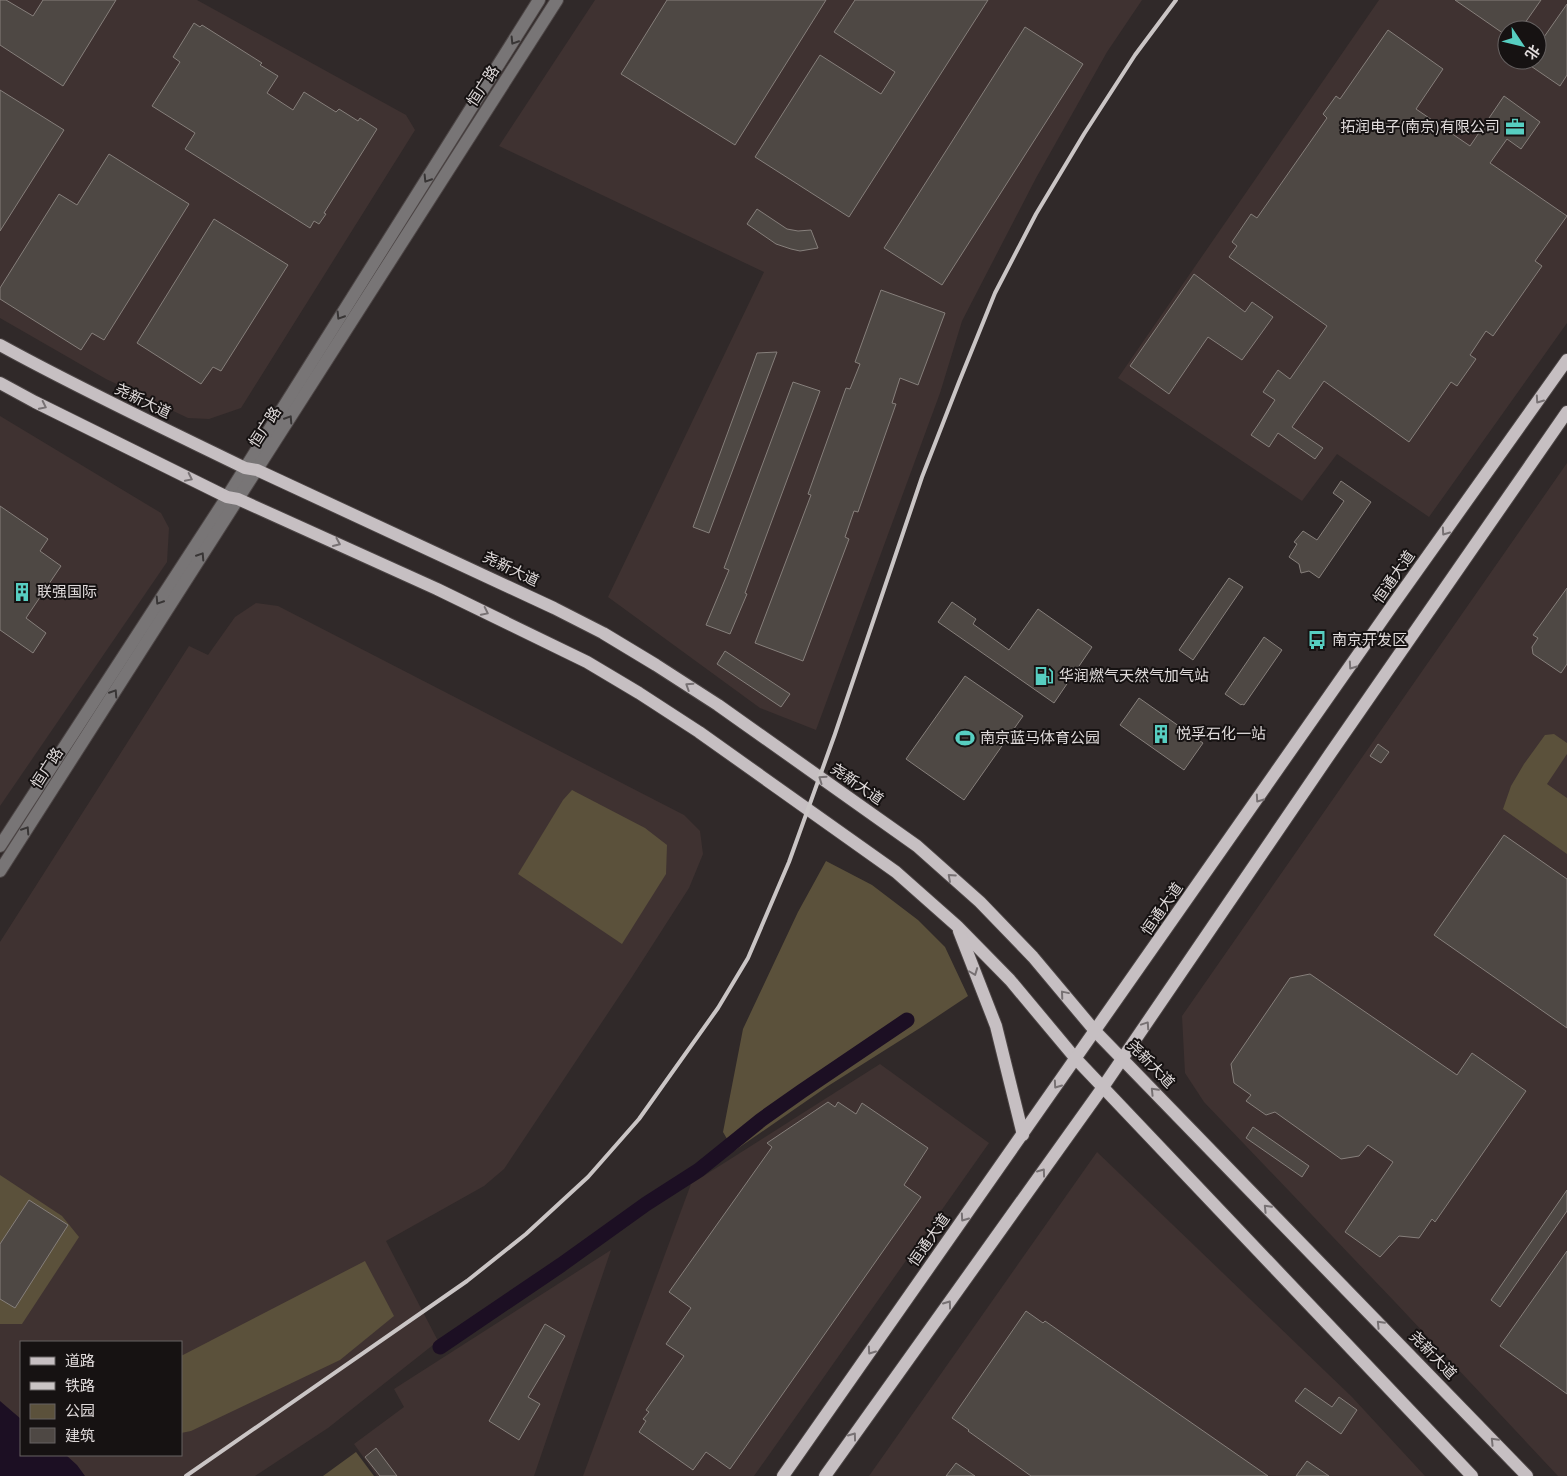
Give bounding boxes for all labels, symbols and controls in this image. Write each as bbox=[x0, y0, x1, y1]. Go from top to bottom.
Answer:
north arrow bbox=[1497, 20, 1547, 70]
one-way arrow bbox=[510, 36, 520, 45]
text: 北 bbox=[1521, 42, 1544, 63]
street label: 恒广路 bbox=[462, 62, 503, 110]
office icon: 拓润电子(南京)有限公司 bbox=[1504, 116, 1526, 138]
place label: 拓润电子(南京)有限公司 bbox=[1340, 117, 1500, 136]
one-way arrow bbox=[424, 173, 433, 182]
one-way arrow bbox=[337, 311, 347, 320]
street label: 尧新大道 bbox=[112, 379, 174, 422]
one-way arrow bbox=[1536, 394, 1545, 404]
one-way arrow bbox=[38, 400, 47, 410]
street label: 恒广路 bbox=[244, 403, 285, 451]
one-way arrow bbox=[283, 416, 292, 425]
one-way arrow bbox=[184, 472, 193, 482]
one-way arrow bbox=[1442, 526, 1451, 536]
one-way arrow bbox=[332, 537, 341, 548]
street label: 尧新大道 bbox=[480, 547, 542, 590]
street label: 恒通大道 bbox=[1369, 547, 1419, 607]
one-way arrow bbox=[195, 552, 205, 561]
building icon: 联强国际 bbox=[11, 581, 33, 603]
place label: 联强国际 bbox=[37, 582, 97, 601]
one-way arrow bbox=[156, 595, 165, 604]
one-way arrow bbox=[479, 605, 488, 615]
bus stop icon: 南京开发区 bbox=[1306, 629, 1328, 651]
place label: 南京开发区 bbox=[1332, 630, 1407, 649]
one-way arrow bbox=[1349, 660, 1358, 669]
fuel station icon: 华润燃气天然气加气站 bbox=[1033, 665, 1055, 687]
place label: 华润燃气天然气加气站 bbox=[1059, 666, 1209, 685]
one-way arrow bbox=[685, 683, 695, 692]
one-way arrow bbox=[108, 689, 117, 699]
building icon: 悦孚石化一站 bbox=[1150, 723, 1172, 745]
place label: 悦孚石化一站 bbox=[1176, 724, 1266, 743]
sports icon: 南京蓝马体育公园 bbox=[954, 727, 976, 749]
place label: 南京蓝马体育公园 bbox=[980, 728, 1100, 747]
street label: 恒广路 bbox=[26, 744, 67, 792]
street label: 尧新大道 bbox=[827, 759, 887, 809]
one-way arrow bbox=[818, 776, 828, 785]
one-way arrow bbox=[1256, 793, 1265, 803]
one-way arrow bbox=[20, 826, 30, 835]
one-way arrow bbox=[948, 874, 957, 883]
street label: 恒通大道 bbox=[1137, 879, 1187, 939]
one-way arrow bbox=[969, 967, 979, 975]
one-way arrow bbox=[1061, 991, 1070, 1000]
one-way arrow bbox=[1140, 1021, 1149, 1030]
street label: 尧新大道 bbox=[1124, 1035, 1179, 1092]
one-way arrow bbox=[1054, 1080, 1063, 1089]
one-way arrow bbox=[1151, 1088, 1160, 1097]
one-way arrow bbox=[1036, 1168, 1045, 1178]
one-way arrow bbox=[1264, 1204, 1273, 1213]
street label: 恒通大道 bbox=[904, 1210, 954, 1270]
one-way arrow bbox=[961, 1213, 970, 1222]
one-way arrow bbox=[942, 1300, 951, 1310]
one-way arrow bbox=[1377, 1321, 1386, 1330]
street label: 尧新大道 bbox=[1406, 1326, 1461, 1383]
legend bbox=[20, 1341, 182, 1456]
one-way arrow bbox=[868, 1346, 877, 1355]
text: 道路 bbox=[65, 1351, 95, 1370]
text: 铁路 bbox=[65, 1376, 95, 1395]
text: 公园 bbox=[65, 1401, 95, 1420]
text: 建筑 bbox=[65, 1426, 95, 1445]
one-way arrow bbox=[848, 1433, 856, 1442]
one-way arrow bbox=[1490, 1438, 1499, 1447]

